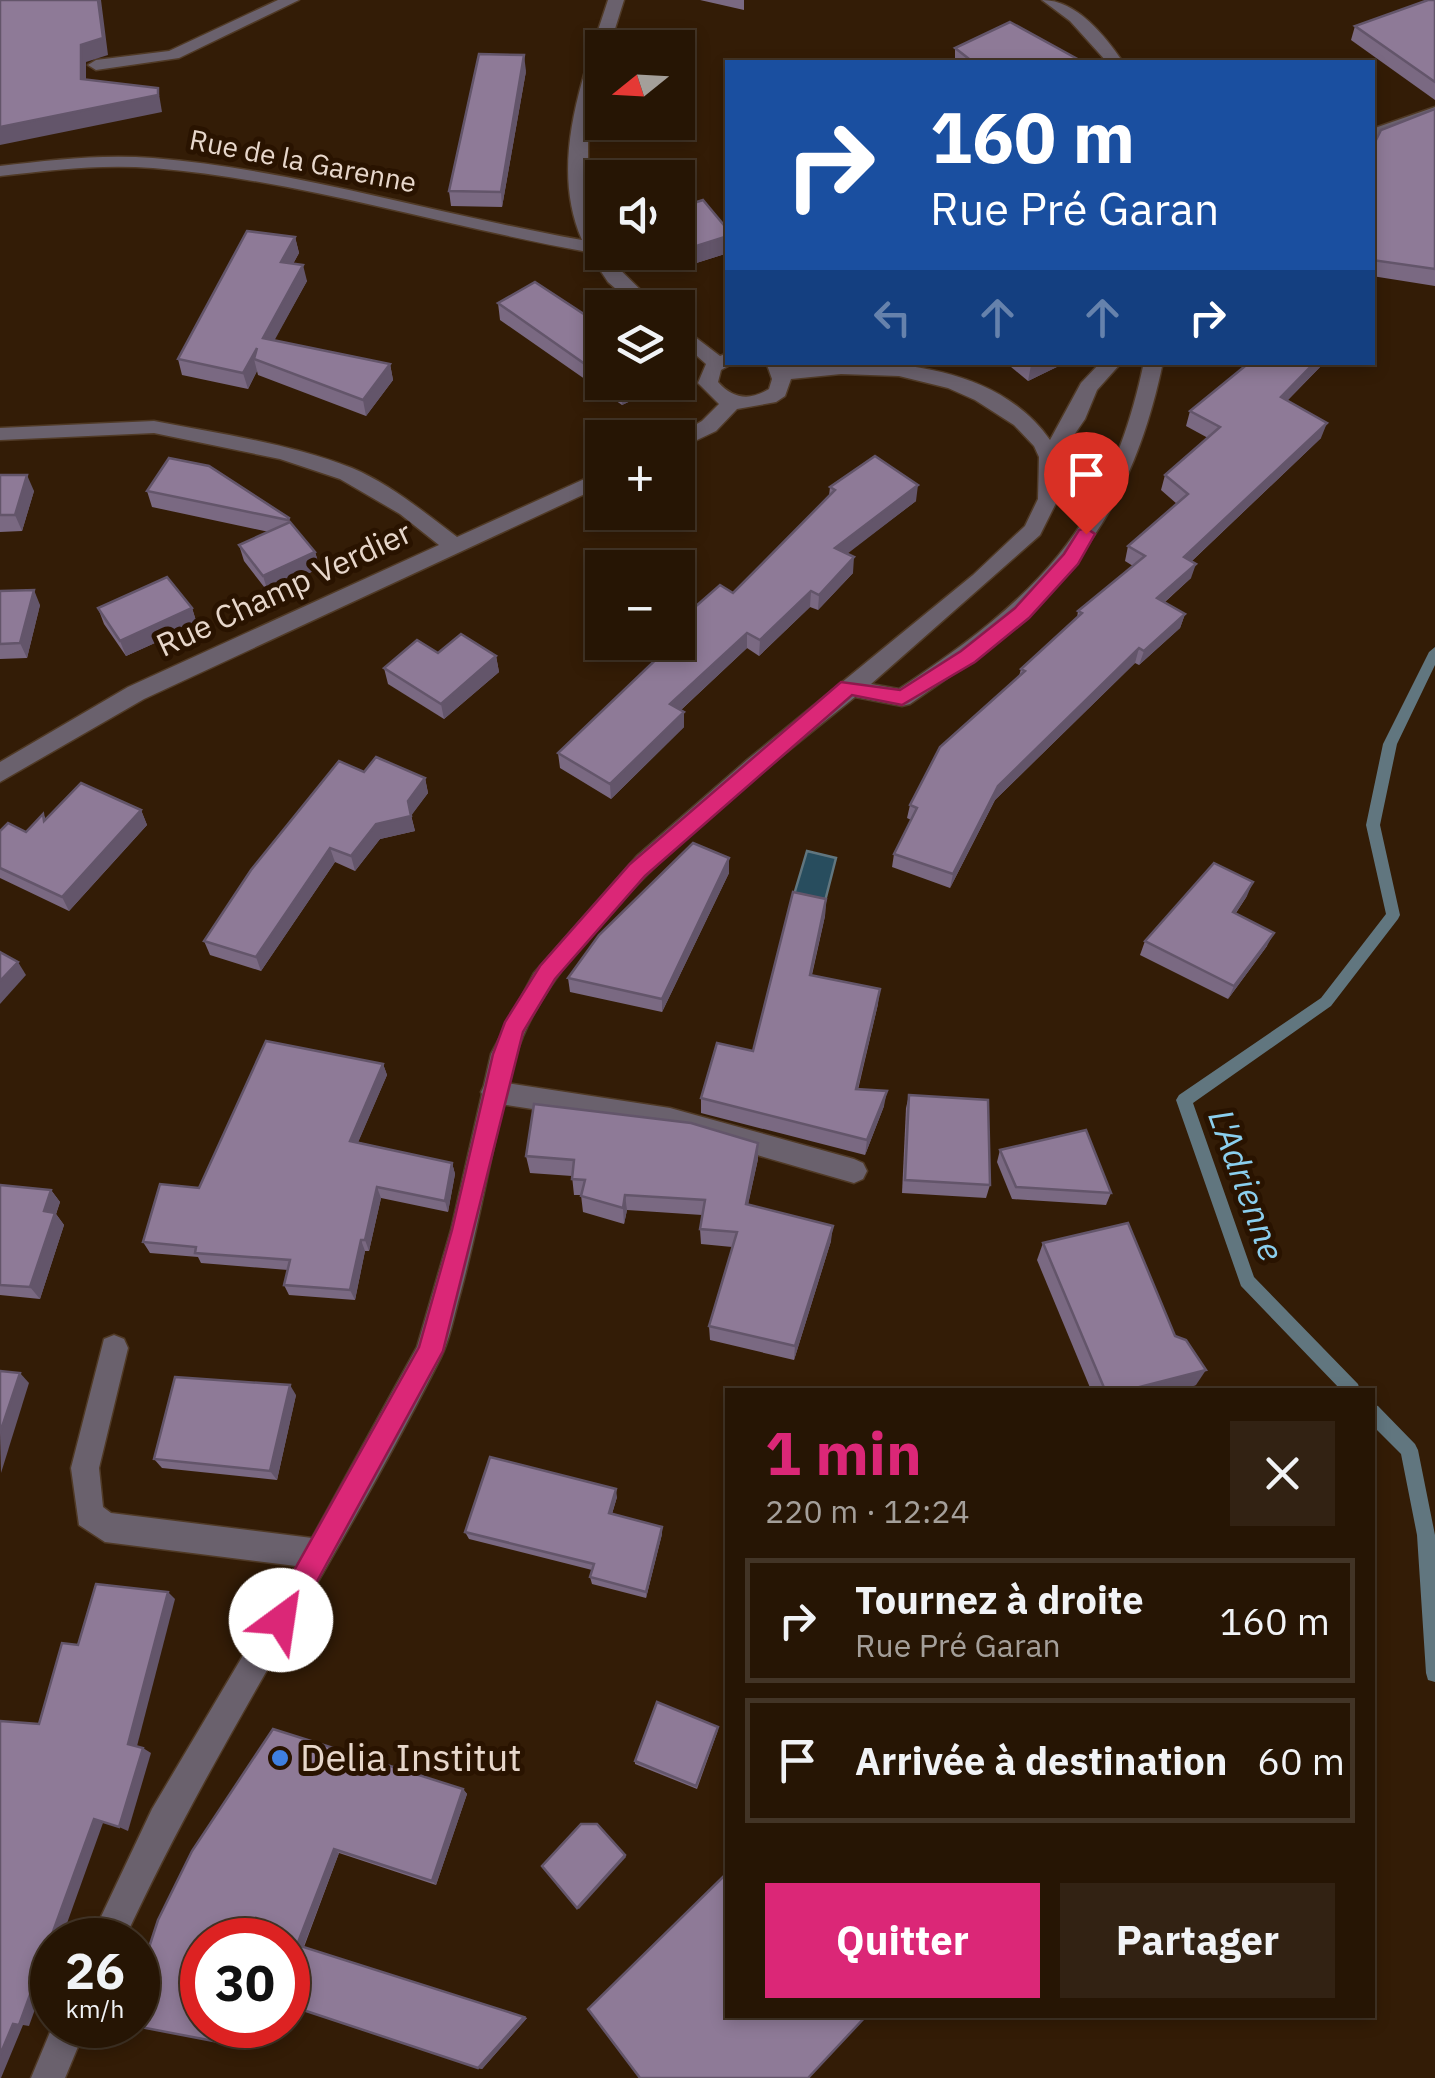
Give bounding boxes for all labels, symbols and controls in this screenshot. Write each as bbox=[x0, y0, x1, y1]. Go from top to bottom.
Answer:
north arrow bbox=[585, 30, 695, 140]
map controls bbox=[585, 30, 695, 660]
text: 160 m bbox=[930, 91, 1135, 182]
icon: right bbox=[765, 100, 895, 230]
street label: Rue de la Garenne bbox=[187, 120, 420, 201]
button: sound bbox=[585, 160, 695, 270]
text: Rue Pré Garan bbox=[930, 179, 1219, 237]
button: layers bbox=[585, 290, 695, 400]
icon: left bbox=[865, 290, 920, 345]
icon: ahead bbox=[970, 290, 1025, 345]
icon: ahead bbox=[1075, 290, 1130, 345]
icon: right bbox=[1180, 290, 1235, 345]
button: + bbox=[585, 420, 695, 530]
pin bbox=[1044, 432, 1129, 535]
icon: arrive bbox=[1059, 447, 1114, 502]
street label: Rue Champ Verdier bbox=[149, 511, 418, 666]
button: − bbox=[585, 550, 695, 660]
water label: L'Adrienne bbox=[1198, 1103, 1296, 1267]
text: 1 min bbox=[765, 1413, 922, 1492]
button: close bbox=[1230, 1421, 1335, 1526]
text: 220 m · 12:24 bbox=[765, 1490, 970, 1532]
position arrow bbox=[229, 1568, 333, 1672]
text: Tournez à droite bbox=[855, 1575, 1144, 1624]
icon: right bbox=[770, 1593, 825, 1648]
text: 160 m bbox=[1219, 1596, 1330, 1645]
text: Rue Pré Garan bbox=[855, 1624, 1061, 1666]
place label: Delia Institut bbox=[300, 1732, 522, 1781]
icon: arrive bbox=[770, 1733, 825, 1788]
text: Arrivée à destination bbox=[855, 1736, 1227, 1785]
text: 60 m bbox=[1257, 1736, 1345, 1785]
marker: Delia Institut bbox=[269, 1747, 291, 1769]
button: Quitter bbox=[765, 1883, 1040, 1998]
button: Partager bbox=[1060, 1883, 1335, 1998]
speed limit sign: 30 bbox=[180, 1918, 310, 2048]
text: 26 bbox=[65, 1938, 125, 2003]
text: km/h bbox=[66, 1992, 124, 2025]

